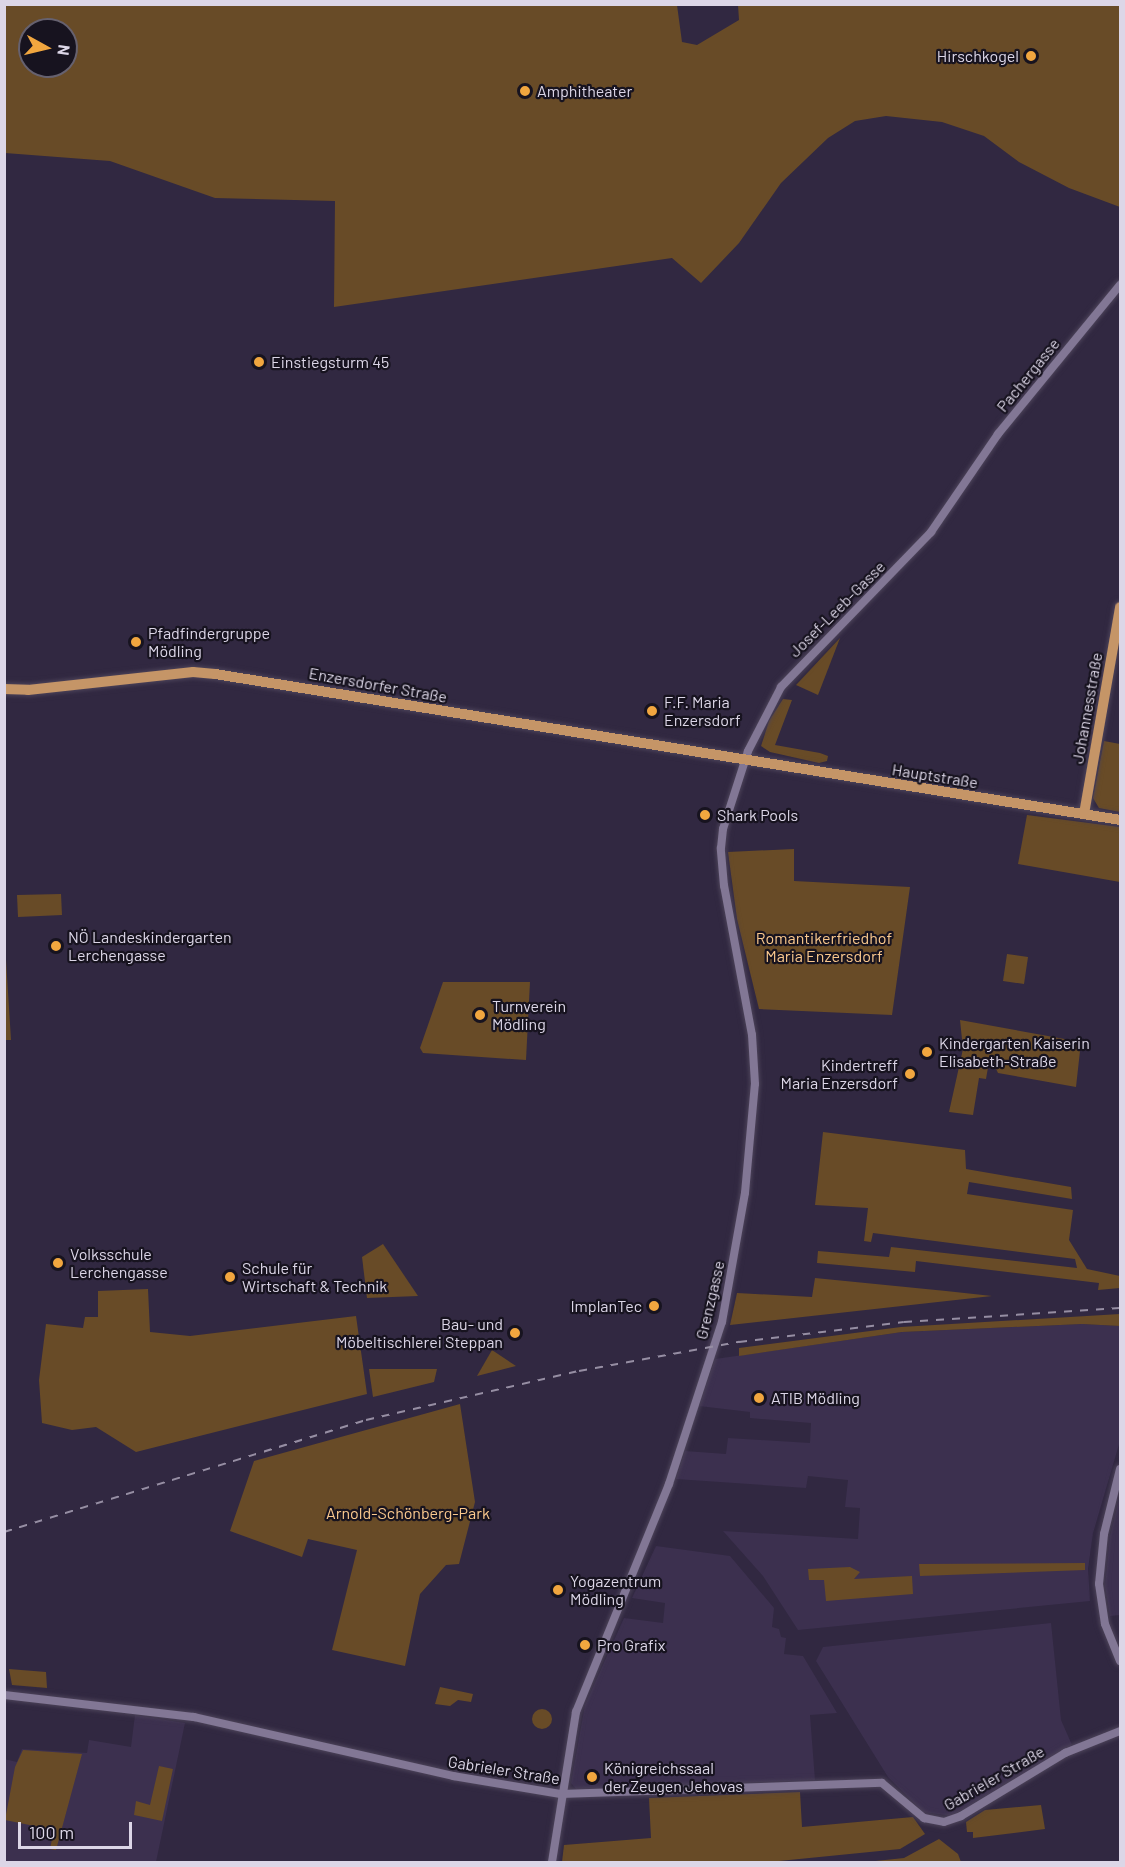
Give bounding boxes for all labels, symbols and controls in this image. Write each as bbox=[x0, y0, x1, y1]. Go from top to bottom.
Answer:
north arrow bbox=[18, 18, 78, 78]
text: N bbox=[54, 44, 74, 57]
place label: Hirschkogel bbox=[937, 46, 1019, 66]
marker: Hirschkogel bbox=[1024, 49, 1038, 63]
place label: Amphitheater bbox=[537, 81, 632, 101]
marker: Amphitheater bbox=[518, 84, 532, 98]
street label: Pachergasse bbox=[993, 334, 1063, 416]
place label: Einstiegsturm 45 bbox=[271, 352, 389, 372]
marker: Einstiegsturm 45 bbox=[252, 355, 266, 369]
street label: Josef-Leeb-Gasse bbox=[785, 557, 889, 661]
place label: Pfadfindergruppe Mödling bbox=[148, 623, 270, 661]
marker: Pfadfindergruppe Mödling bbox=[129, 635, 143, 649]
street label: Johannesstraße bbox=[1068, 651, 1106, 765]
street label: Enzersdorfer Straße bbox=[307, 663, 449, 707]
place label: F.F. Maria Enzersdorf bbox=[664, 692, 741, 730]
marker: F.F. Maria Enzersdorf bbox=[645, 704, 659, 718]
street label: Hauptstraße bbox=[891, 760, 979, 792]
place label: Shark Pools bbox=[717, 805, 798, 825]
marker: Shark Pools bbox=[698, 808, 712, 822]
place label: NÖ Landeskindergarten Lerchengasse bbox=[68, 927, 232, 965]
park label: Romantikerfriedhof Maria Enzersdorf bbox=[756, 928, 892, 966]
marker: NÖ Landeskindergarten Lerchengasse bbox=[49, 939, 63, 953]
place label: Turnverein Mödling bbox=[492, 996, 566, 1034]
marker: Turnverein Mödling bbox=[473, 1008, 487, 1022]
place label: Kindergarten Kaiserin Elisabeth-Straße bbox=[939, 1033, 1090, 1071]
marker: Kindergarten Kaiserin Elisabeth-Straße bbox=[920, 1045, 934, 1059]
place label: Kindertreff Maria Enzersdorf bbox=[780, 1055, 898, 1093]
marker: Kindertreff Maria Enzersdorf bbox=[903, 1067, 917, 1081]
place label: Volksschule Lerchengasse bbox=[70, 1244, 168, 1282]
marker: Volksschule Lerchengasse bbox=[51, 1256, 65, 1270]
place label: Schule für Wirtschaft & Technik bbox=[242, 1258, 387, 1296]
street label: Grenzgasse bbox=[692, 1259, 728, 1341]
marker: Schule für Wirtschaft & Technik bbox=[223, 1270, 237, 1284]
place label: ImplanTec bbox=[570, 1296, 642, 1316]
marker: ImplanTec bbox=[647, 1299, 661, 1313]
place label: Bau- und Möbeltischlerei Steppan bbox=[336, 1314, 503, 1352]
marker: Bau- und Möbeltischlerei Steppan bbox=[508, 1326, 522, 1340]
place label: ATIB Mödling bbox=[771, 1388, 860, 1408]
marker: ATIB Mödling bbox=[752, 1391, 766, 1405]
park label: Arnold-Schönberg-Park bbox=[326, 1503, 490, 1523]
place label: Yogazentrum Mödling bbox=[570, 1571, 661, 1609]
marker: Yogazentrum Mödling bbox=[551, 1583, 565, 1597]
place label: Pro Grafix bbox=[597, 1635, 665, 1655]
marker: Pro Grafix bbox=[578, 1638, 592, 1652]
street label: Gabrieler Straße bbox=[940, 1741, 1048, 1815]
street label: Gabrieler Straße bbox=[447, 1752, 561, 1788]
place label: Königreichssaal der Zeugen Jehovas bbox=[604, 1758, 743, 1796]
marker: Königreichssaal der Zeugen Jehovas bbox=[585, 1770, 599, 1784]
scale bar bbox=[21, 1810, 135, 1848]
text: 100 m bbox=[29, 1821, 74, 1843]

